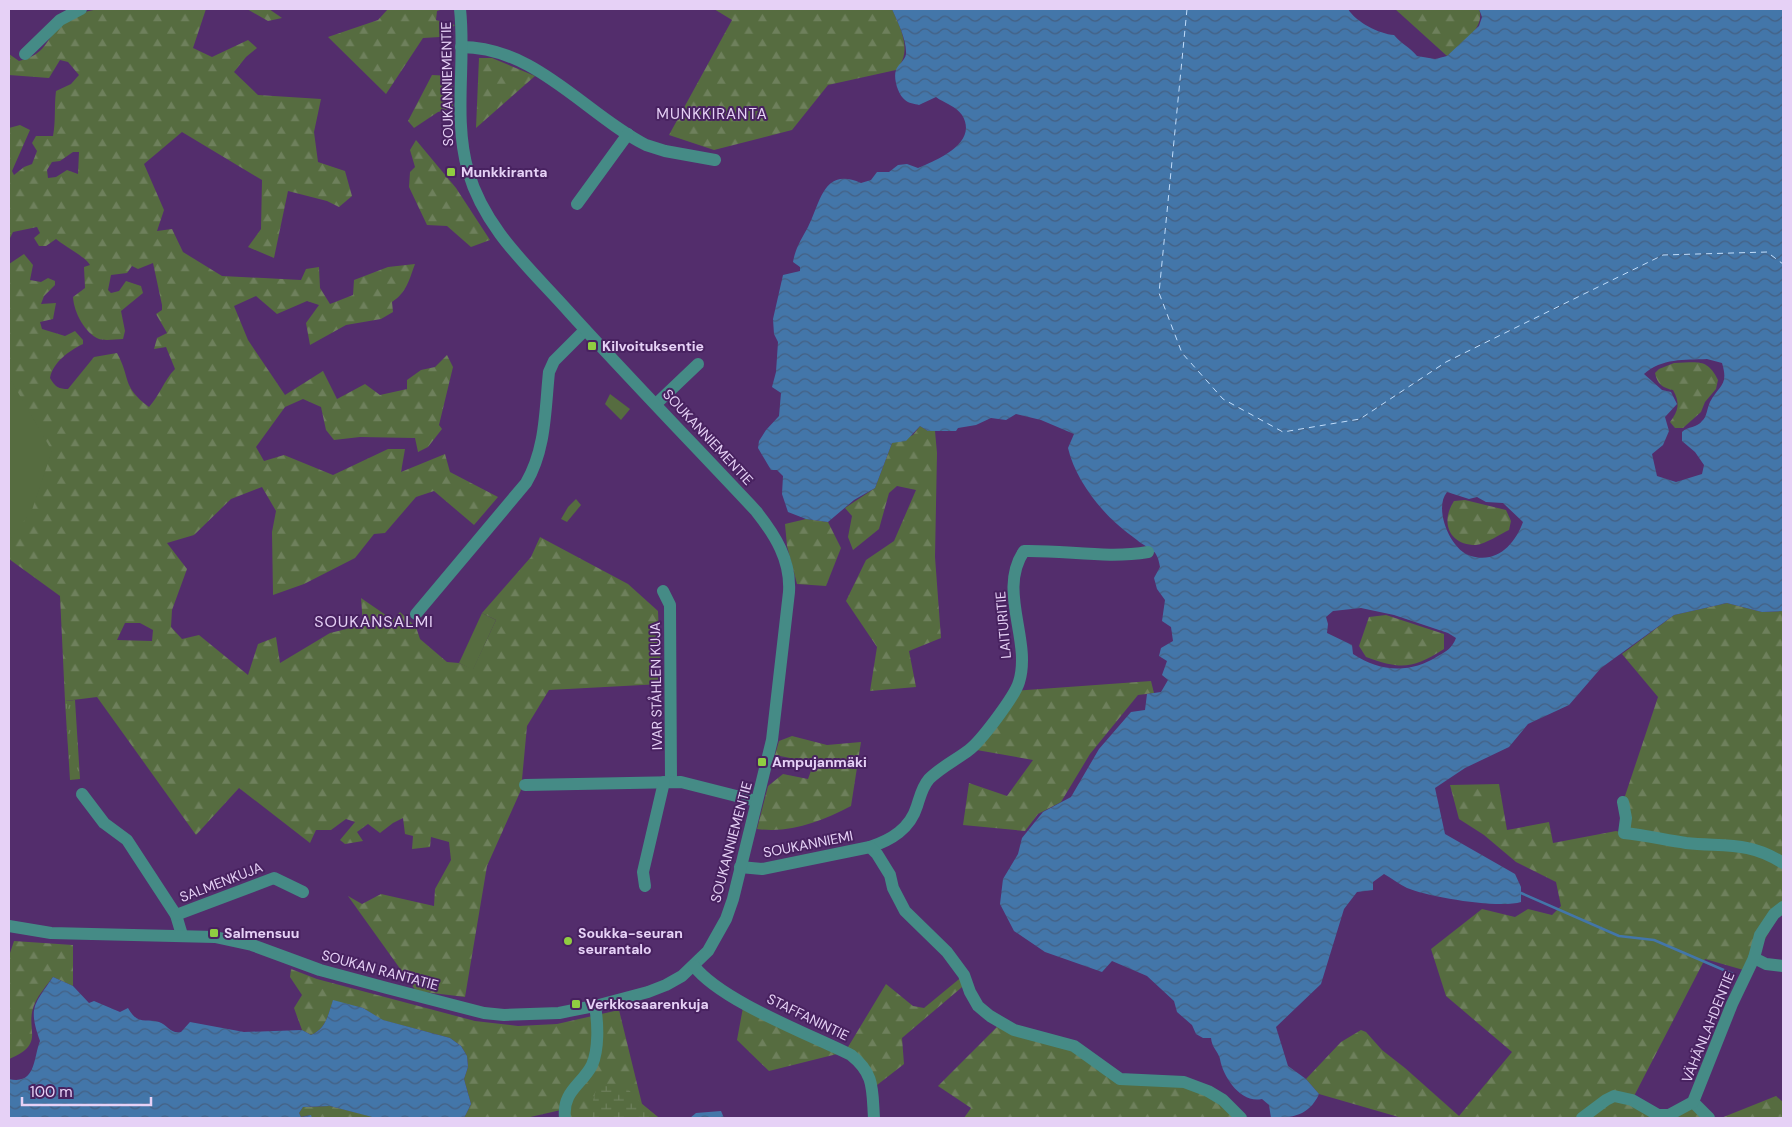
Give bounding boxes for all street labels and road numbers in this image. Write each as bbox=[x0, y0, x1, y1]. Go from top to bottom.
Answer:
street label: SOUKANNIEMENTIE bbox=[437, 21, 457, 146]
street label: SOUKANNIEMENTIE bbox=[659, 385, 757, 489]
street label: LAITURITIE bbox=[991, 590, 1015, 659]
street label: IVAR STÅHLEN KUJA bbox=[646, 622, 666, 750]
street label: SOUKANNIEMENTIE bbox=[706, 779, 756, 904]
street label: SOUKANNIEMI bbox=[762, 826, 854, 862]
street label: SALMENKUJA bbox=[177, 858, 265, 906]
street label: SOUKAN RANTATIE bbox=[320, 946, 440, 994]
street label: VÄHÄNLAHDENTIE bbox=[1678, 969, 1739, 1085]
street label: STAFFANINTIE bbox=[764, 989, 852, 1045]

